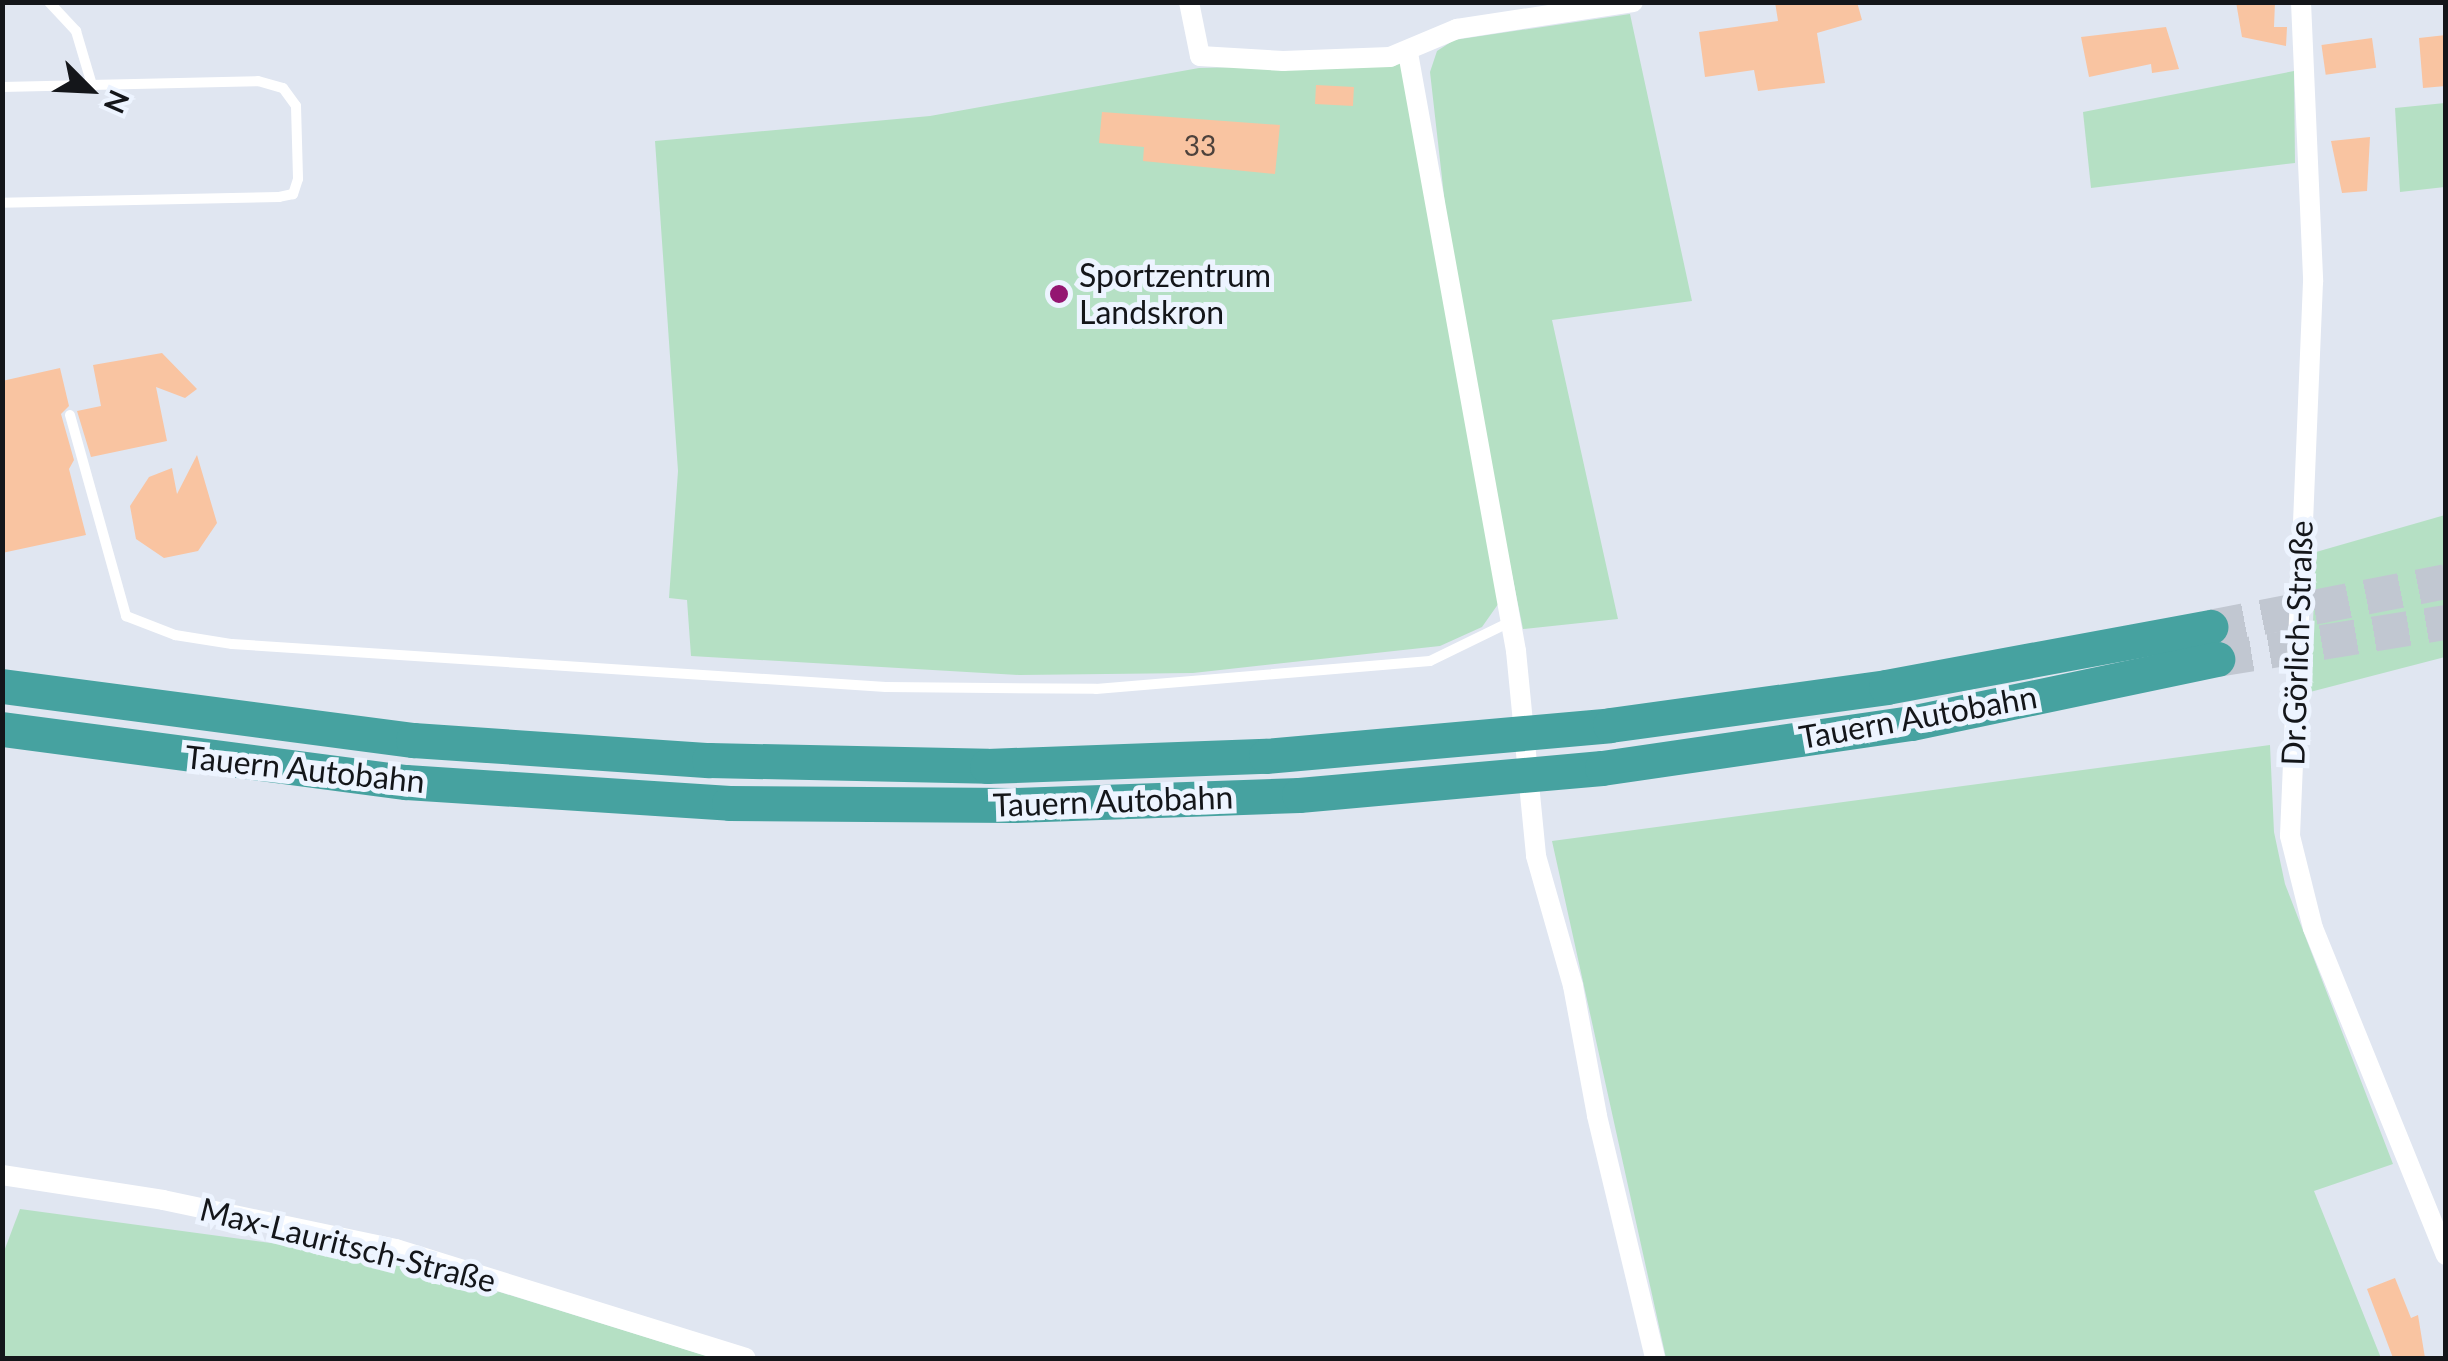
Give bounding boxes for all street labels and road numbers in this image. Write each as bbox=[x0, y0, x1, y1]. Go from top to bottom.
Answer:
street label: Dr.Görlich-Straße bbox=[2274, 520, 2320, 766]
street label: Tauern Autobahn bbox=[1796, 677, 2040, 757]
street label: Tauern Autobahn bbox=[183, 737, 427, 801]
street label: Tauern Autobahn bbox=[992, 778, 1234, 824]
street label: Max-Lauritsch-Straße bbox=[196, 1190, 500, 1300]

